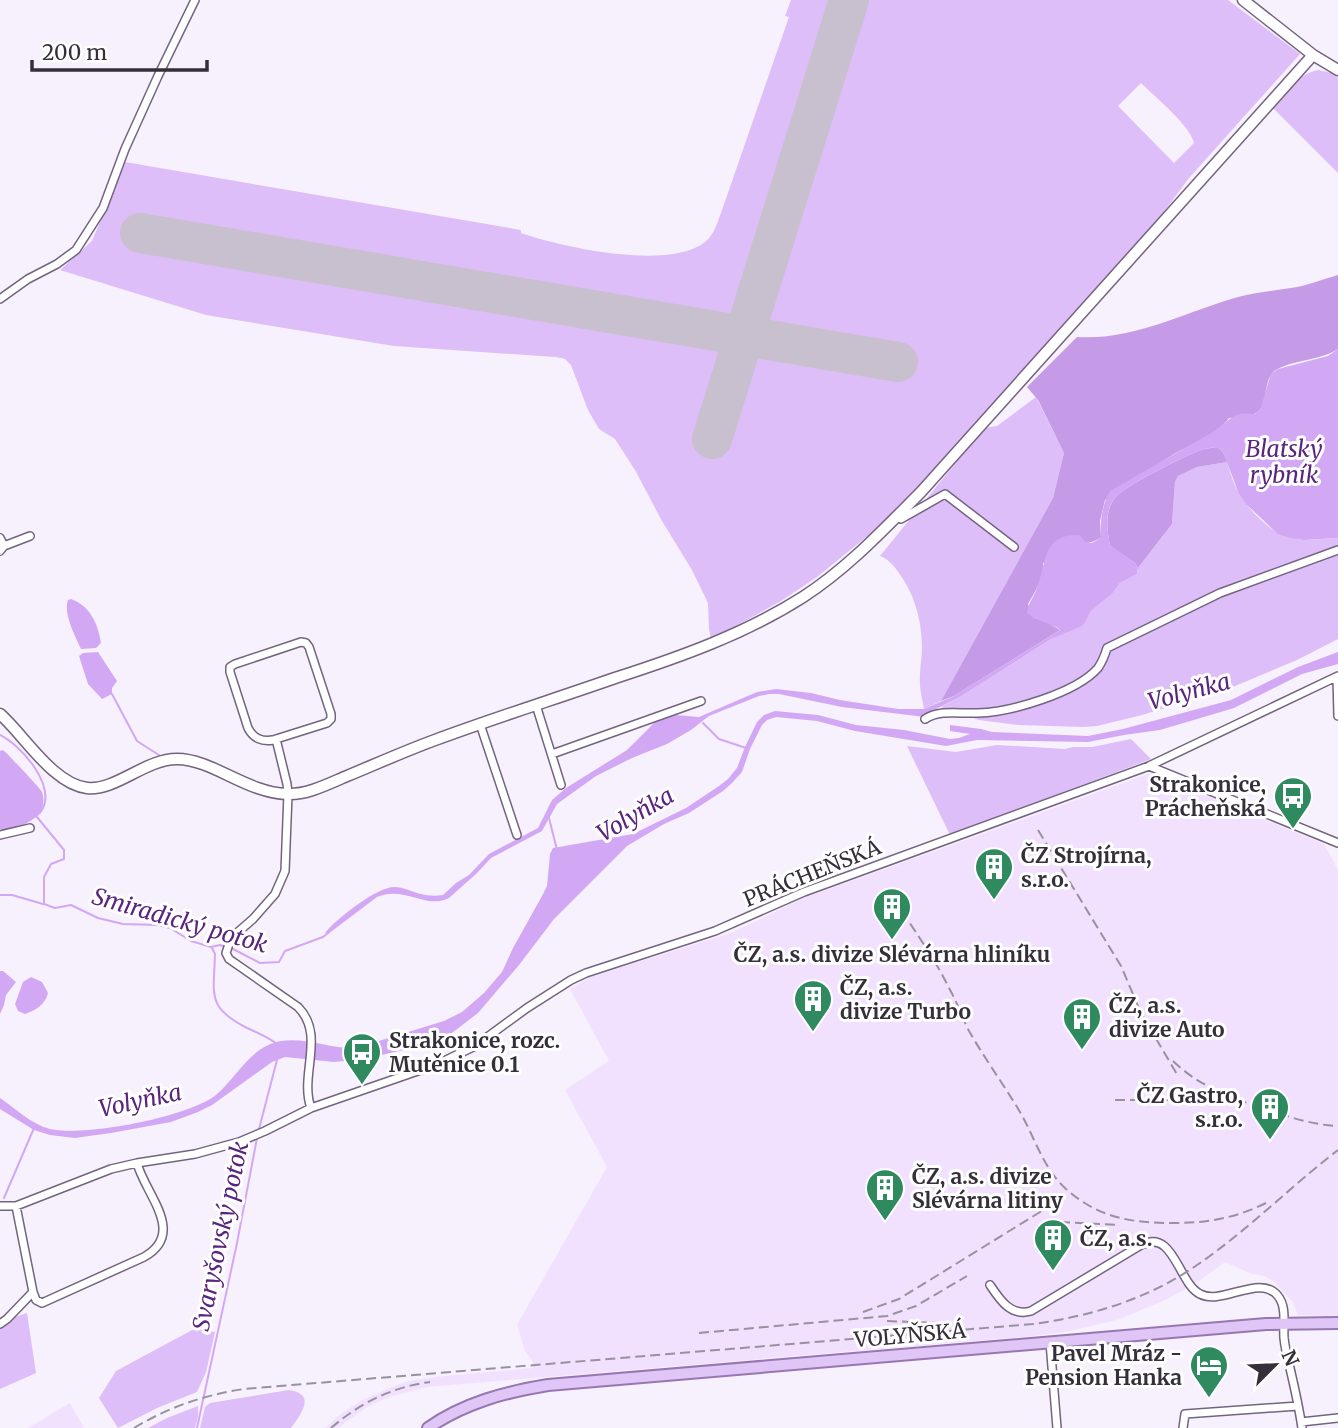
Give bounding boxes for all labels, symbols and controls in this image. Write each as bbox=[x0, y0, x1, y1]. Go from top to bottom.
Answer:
scale bar bbox=[32, 28, 206, 72]
text: 200 m bbox=[42, 39, 107, 66]
water label: Blatský rybník bbox=[1246, 434, 1323, 489]
water label: Volyňka bbox=[1145, 666, 1233, 716]
place label: Strakonice, Prácheňská bbox=[1145, 771, 1266, 822]
bus stop icon: Strakonice, Prácheňská bbox=[1272, 775, 1314, 830]
water label: Volyňka bbox=[591, 780, 679, 848]
street label: PRÁCHEŇSKÁ bbox=[739, 832, 885, 913]
place label: ČZ Strojírna, s.r.o. bbox=[1021, 842, 1152, 893]
building icon: ČZ Strojírna, s.r.o. bbox=[973, 846, 1015, 901]
water label: Smiradický potok bbox=[89, 881, 271, 959]
building icon: ČZ, a.s. divize Slévárna hliníku bbox=[871, 886, 913, 941]
place label: ČZ, a.s. divize Slévárna hliníku bbox=[734, 941, 1050, 968]
place label: ČZ, a.s. divize Turbo bbox=[840, 974, 971, 1025]
building icon: ČZ, a.s. divize Turbo bbox=[792, 978, 834, 1033]
place label: ČZ, a.s. divize Auto bbox=[1109, 992, 1225, 1043]
building icon: ČZ, a.s. divize Auto bbox=[1061, 996, 1103, 1051]
place label: Strakonice, rozc. Mutěnice 0.1 bbox=[389, 1027, 560, 1078]
bus stop icon: Strakonice, rozc. Mutěnice 0.1 bbox=[341, 1031, 383, 1086]
water label: Volyňka bbox=[96, 1077, 184, 1123]
place label: ČZ Gastro, s.r.o. bbox=[1137, 1082, 1243, 1133]
building icon: ČZ Gastro, s.r.o. bbox=[1249, 1086, 1291, 1141]
water label: Svaryšovský potok bbox=[186, 1138, 254, 1333]
place label: ČZ, a.s. divize Slévárna litiny bbox=[912, 1163, 1064, 1214]
building icon: ČZ, a.s. divize Slévárna litiny bbox=[864, 1167, 906, 1222]
building icon: ČZ, a.s. bbox=[1032, 1217, 1074, 1272]
place label: ČZ, a.s. bbox=[1080, 1225, 1152, 1252]
street label: VOLYŇSKÁ bbox=[852, 1316, 967, 1353]
north arrow bbox=[1240, 1330, 1310, 1400]
place label: Pavel Mráz - Pension Hanka bbox=[1025, 1340, 1182, 1391]
hotel icon: Pavel Mráz - Pension Hanka bbox=[1188, 1344, 1230, 1399]
text: N bbox=[1277, 1346, 1305, 1370]

